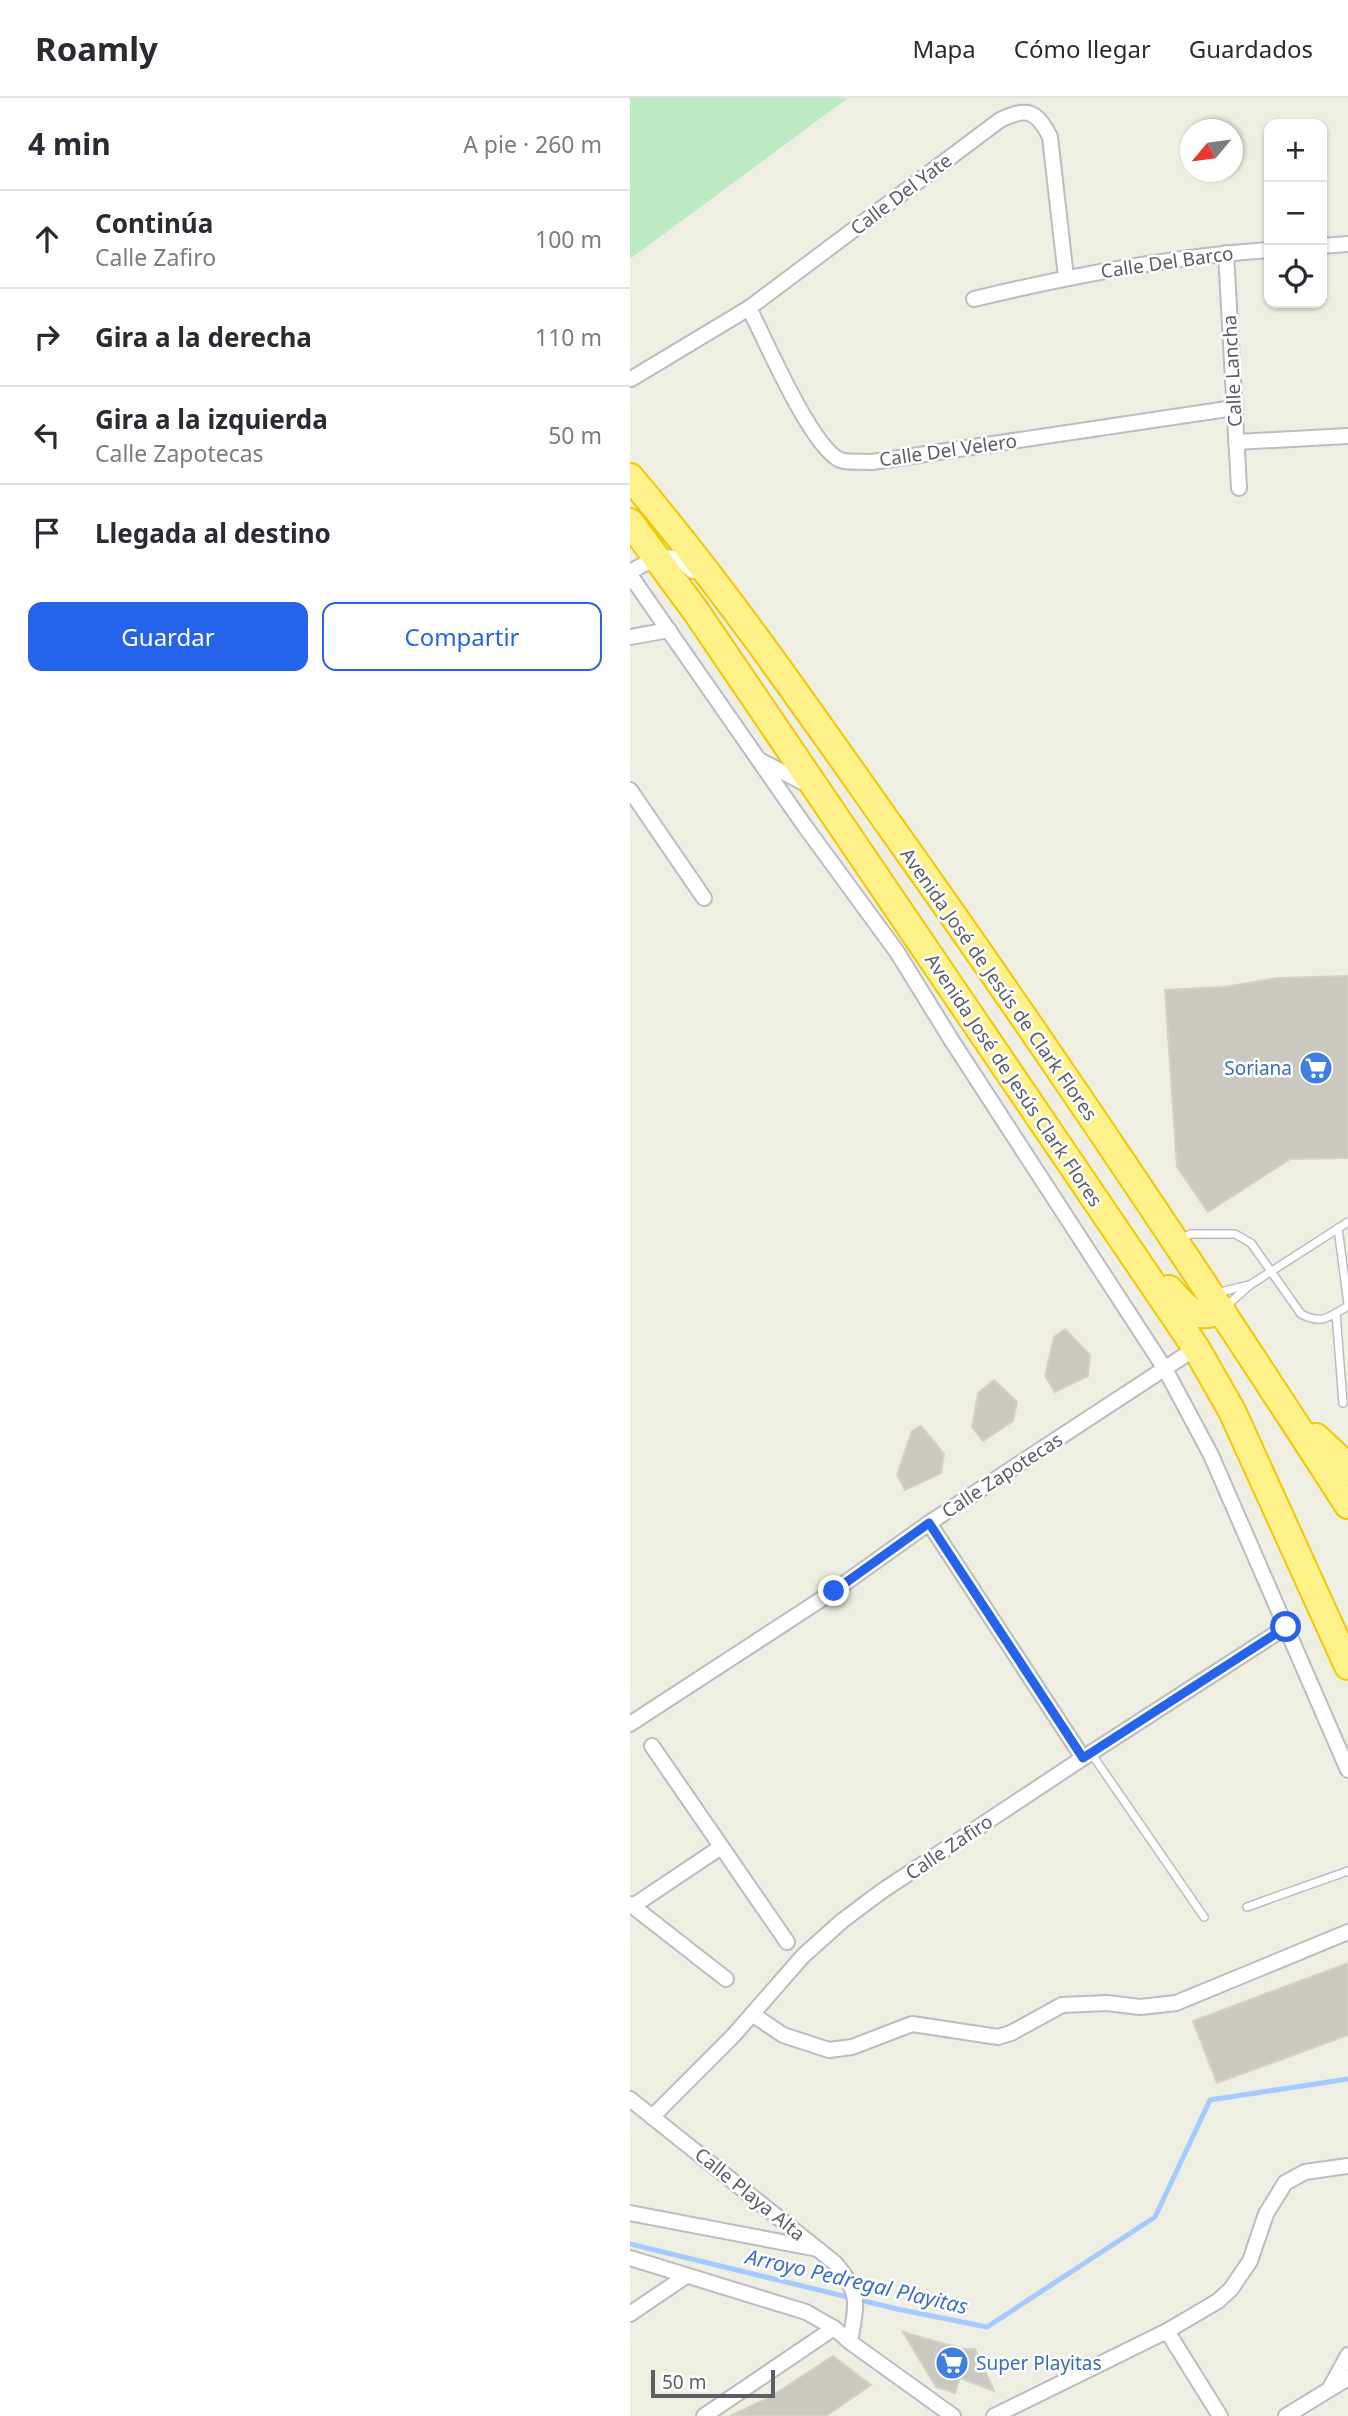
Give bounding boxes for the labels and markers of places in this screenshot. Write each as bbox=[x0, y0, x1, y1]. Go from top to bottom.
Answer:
supermarket icon: Soriana bbox=[1297, 1049, 1335, 1087]
place label: Soriana bbox=[1224, 1055, 1292, 1081]
supermarket icon: Super Playitas bbox=[933, 2344, 971, 2382]
place label: Super Playitas bbox=[976, 2350, 1102, 2376]

